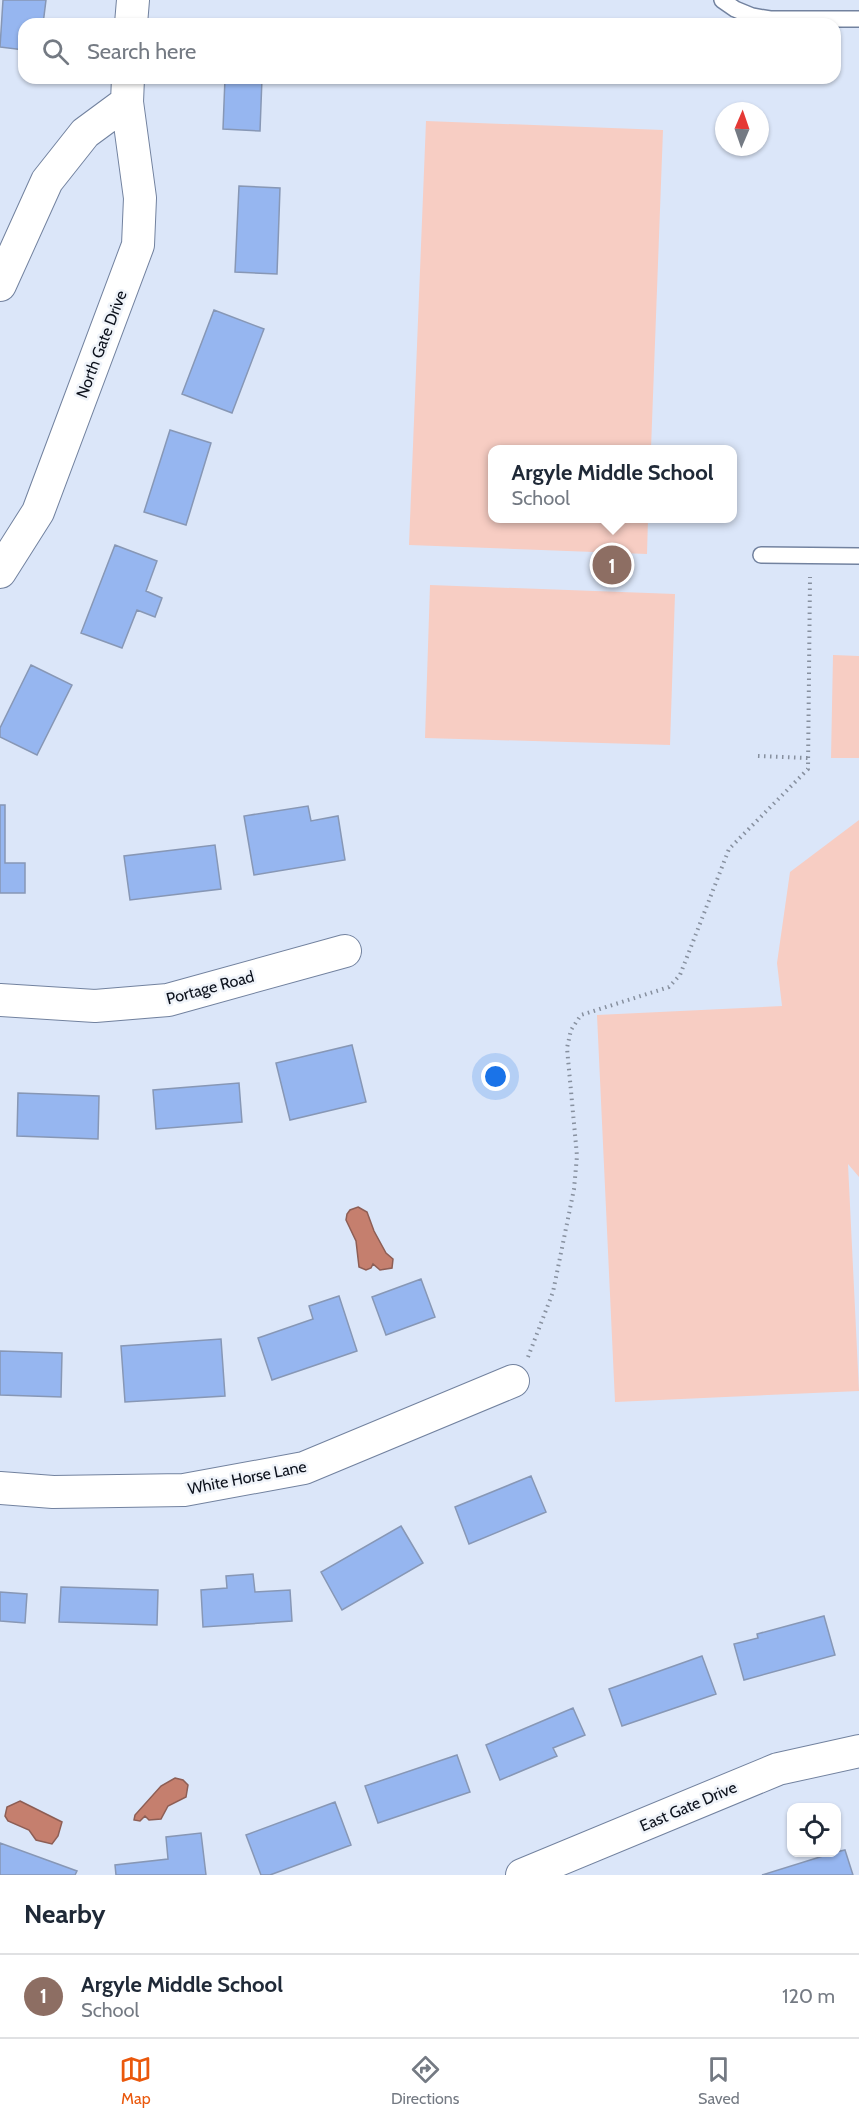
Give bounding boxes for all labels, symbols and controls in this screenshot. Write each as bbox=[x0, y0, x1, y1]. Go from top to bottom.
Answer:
search box bbox=[18, 18, 841, 84]
icon: search bbox=[39, 35, 72, 68]
text: Search here bbox=[87, 38, 196, 65]
north arrow bbox=[715, 102, 769, 156]
street label: North Gate Drive bbox=[72, 288, 131, 401]
popup bbox=[488, 445, 737, 523]
text: Argyle Middle School bbox=[512, 459, 713, 486]
text: School bbox=[512, 486, 570, 510]
pin: 1 bbox=[592, 542, 632, 588]
street label: Portage Road bbox=[164, 967, 256, 1008]
your location bbox=[481, 1062, 510, 1091]
street label: White Horse Lane bbox=[186, 1457, 308, 1498]
street label: East Gate Drive bbox=[637, 1778, 740, 1835]
map controls bbox=[787, 1803, 841, 1857]
button: locate bbox=[787, 1803, 841, 1857]
text: Nearby bbox=[24, 1898, 105, 1930]
text: Argyle Middle School bbox=[81, 1971, 283, 1998]
text: 1 bbox=[40, 1984, 47, 2008]
text: 120 m bbox=[782, 1984, 835, 2008]
text: School bbox=[81, 1998, 139, 2022]
tab: Map bbox=[119, 2053, 152, 2108]
tab: Directions bbox=[391, 2053, 459, 2108]
tab: Saved bbox=[698, 2053, 740, 2108]

